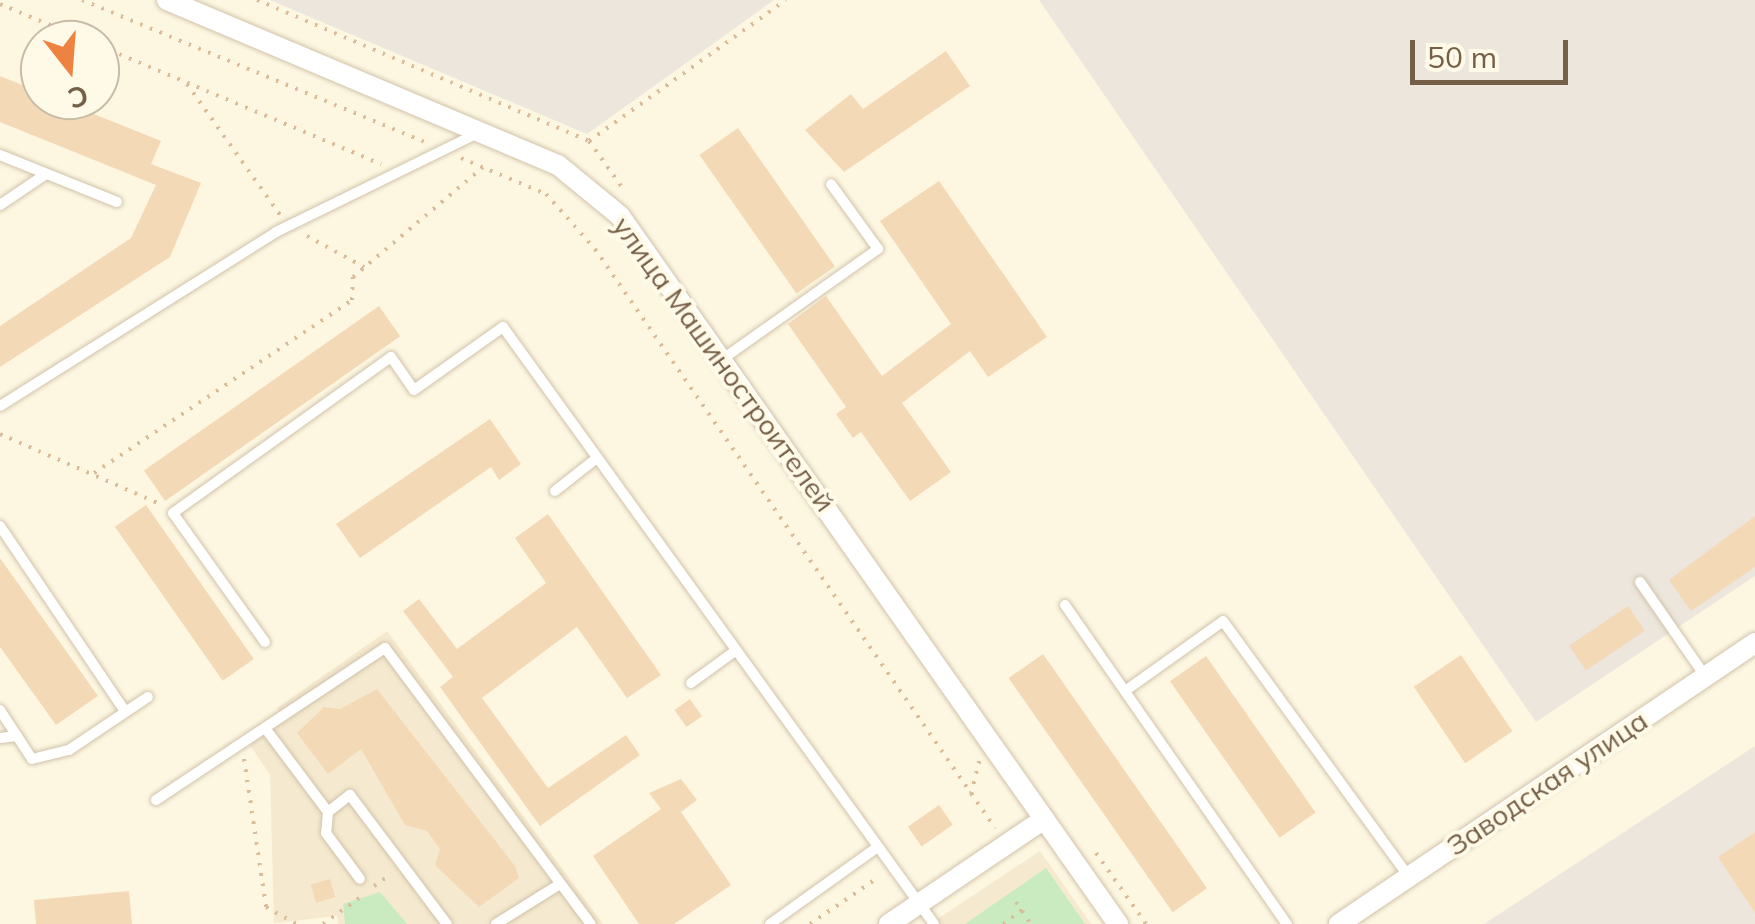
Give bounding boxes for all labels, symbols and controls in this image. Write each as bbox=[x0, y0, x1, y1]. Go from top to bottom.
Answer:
north arrow bbox=[20, 20, 120, 120]
scale bar bbox=[1415, 20, 1572, 82]
text: 50 m bbox=[1427, 38, 1497, 76]
text: С bbox=[64, 78, 93, 117]
street label: улица Машиностроителей bbox=[606, 210, 842, 518]
street label: Заводская улица bbox=[1440, 703, 1654, 863]

